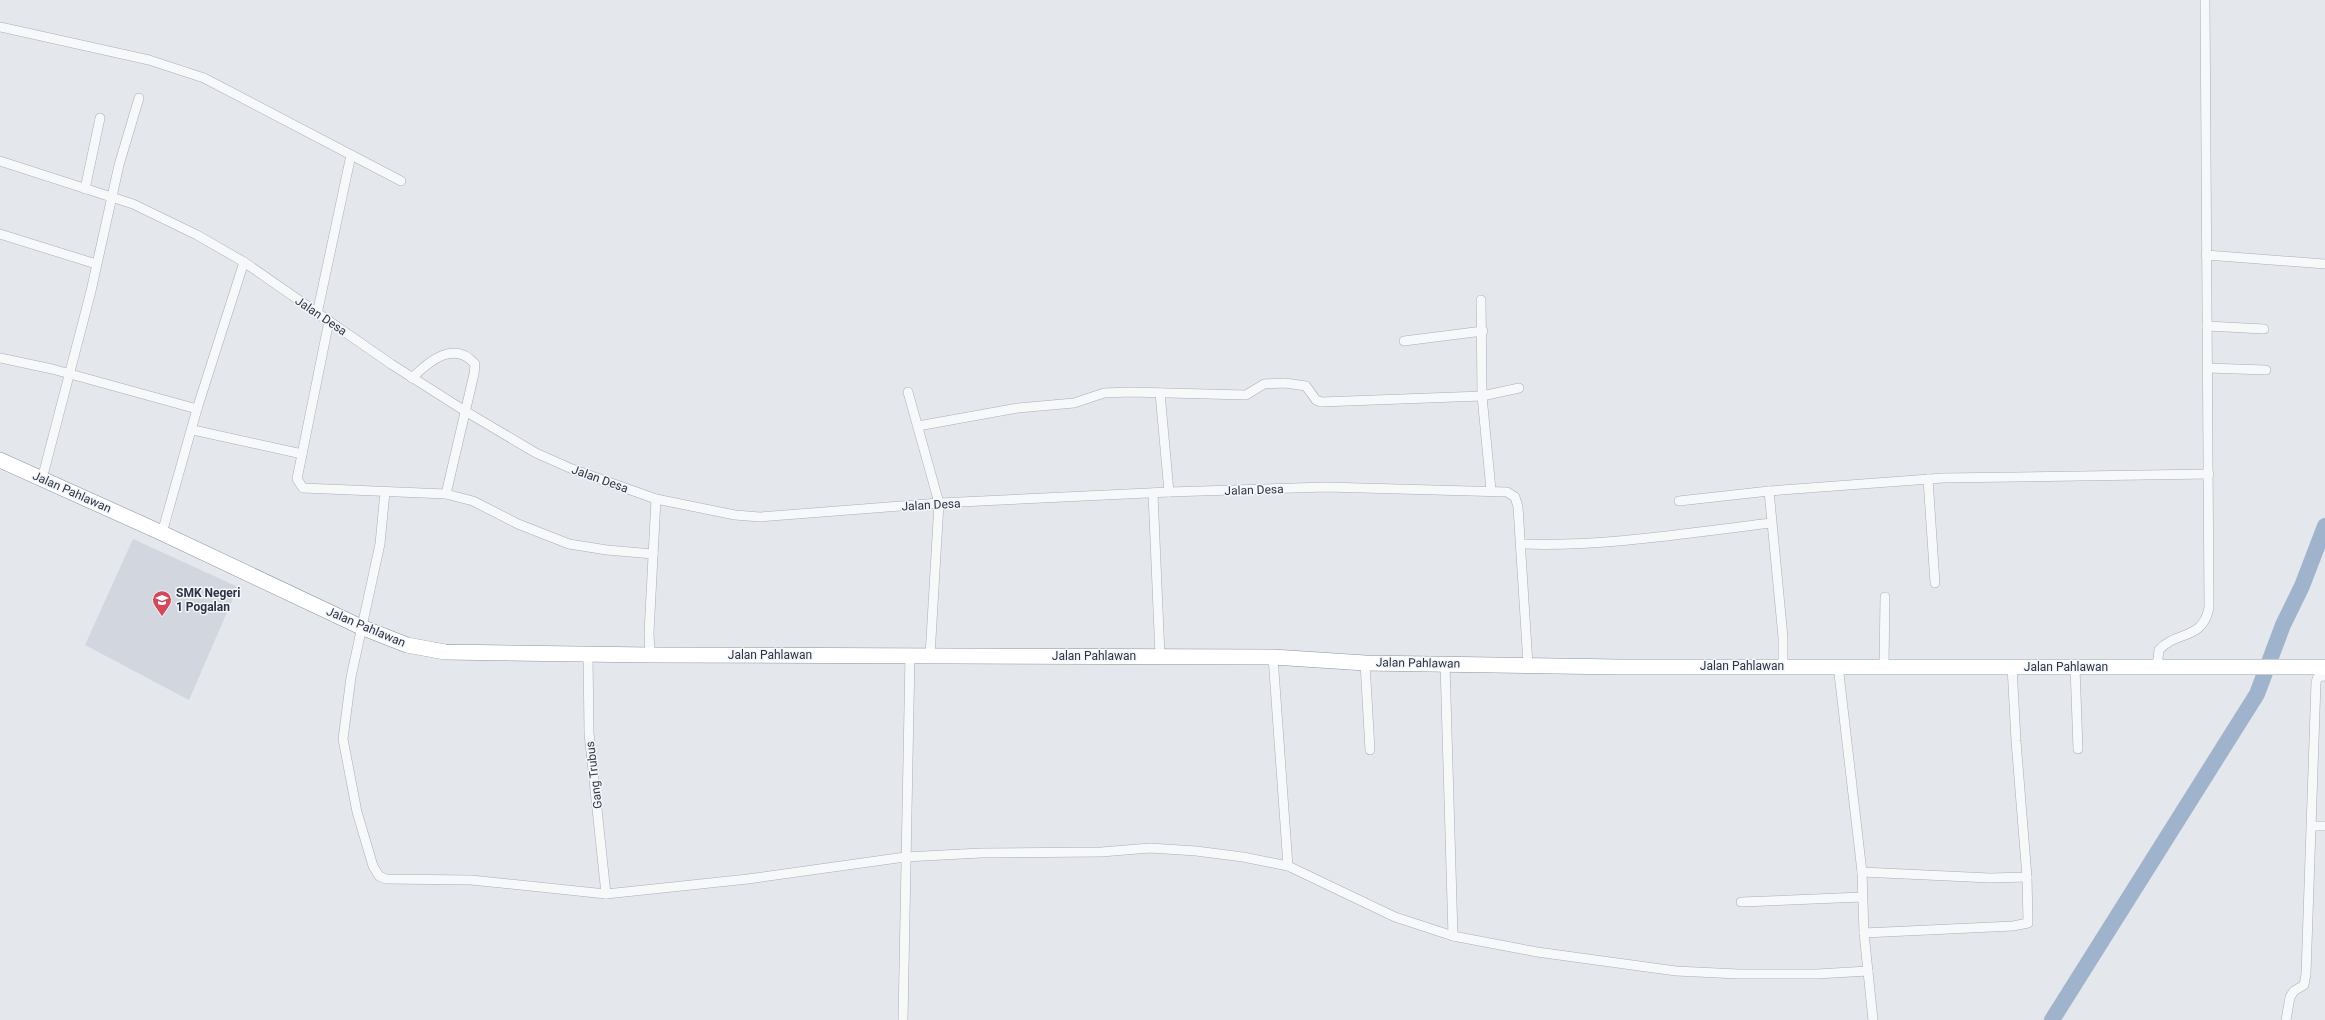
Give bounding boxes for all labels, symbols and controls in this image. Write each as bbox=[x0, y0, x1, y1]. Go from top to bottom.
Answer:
street label: Jalan Desa bbox=[293, 294, 349, 338]
street label: Jalan Desa bbox=[570, 462, 630, 496]
street label: Jalan Pahlawan bbox=[31, 468, 113, 516]
street label: Jalan Desa bbox=[1224, 482, 1284, 498]
street label: Jalan Desa bbox=[901, 496, 961, 514]
place label: SMK Negeri 1 Pogalan bbox=[176, 586, 240, 614]
school or university icon: SMK Negeri 1 Pogalan bbox=[151, 589, 173, 617]
street label: Jalan Pahlawan bbox=[324, 604, 408, 650]
street label: Jalan Pahlawan bbox=[728, 648, 812, 662]
street label: Jalan Pahlawan bbox=[1052, 649, 1136, 663]
street label: Jalan Pahlawan bbox=[1376, 655, 1460, 671]
street label: Jalan Pahlawan bbox=[1700, 659, 1784, 673]
street label: Jalan Pahlawan bbox=[2024, 660, 2108, 674]
street label: Gang Trubus bbox=[583, 741, 605, 809]

